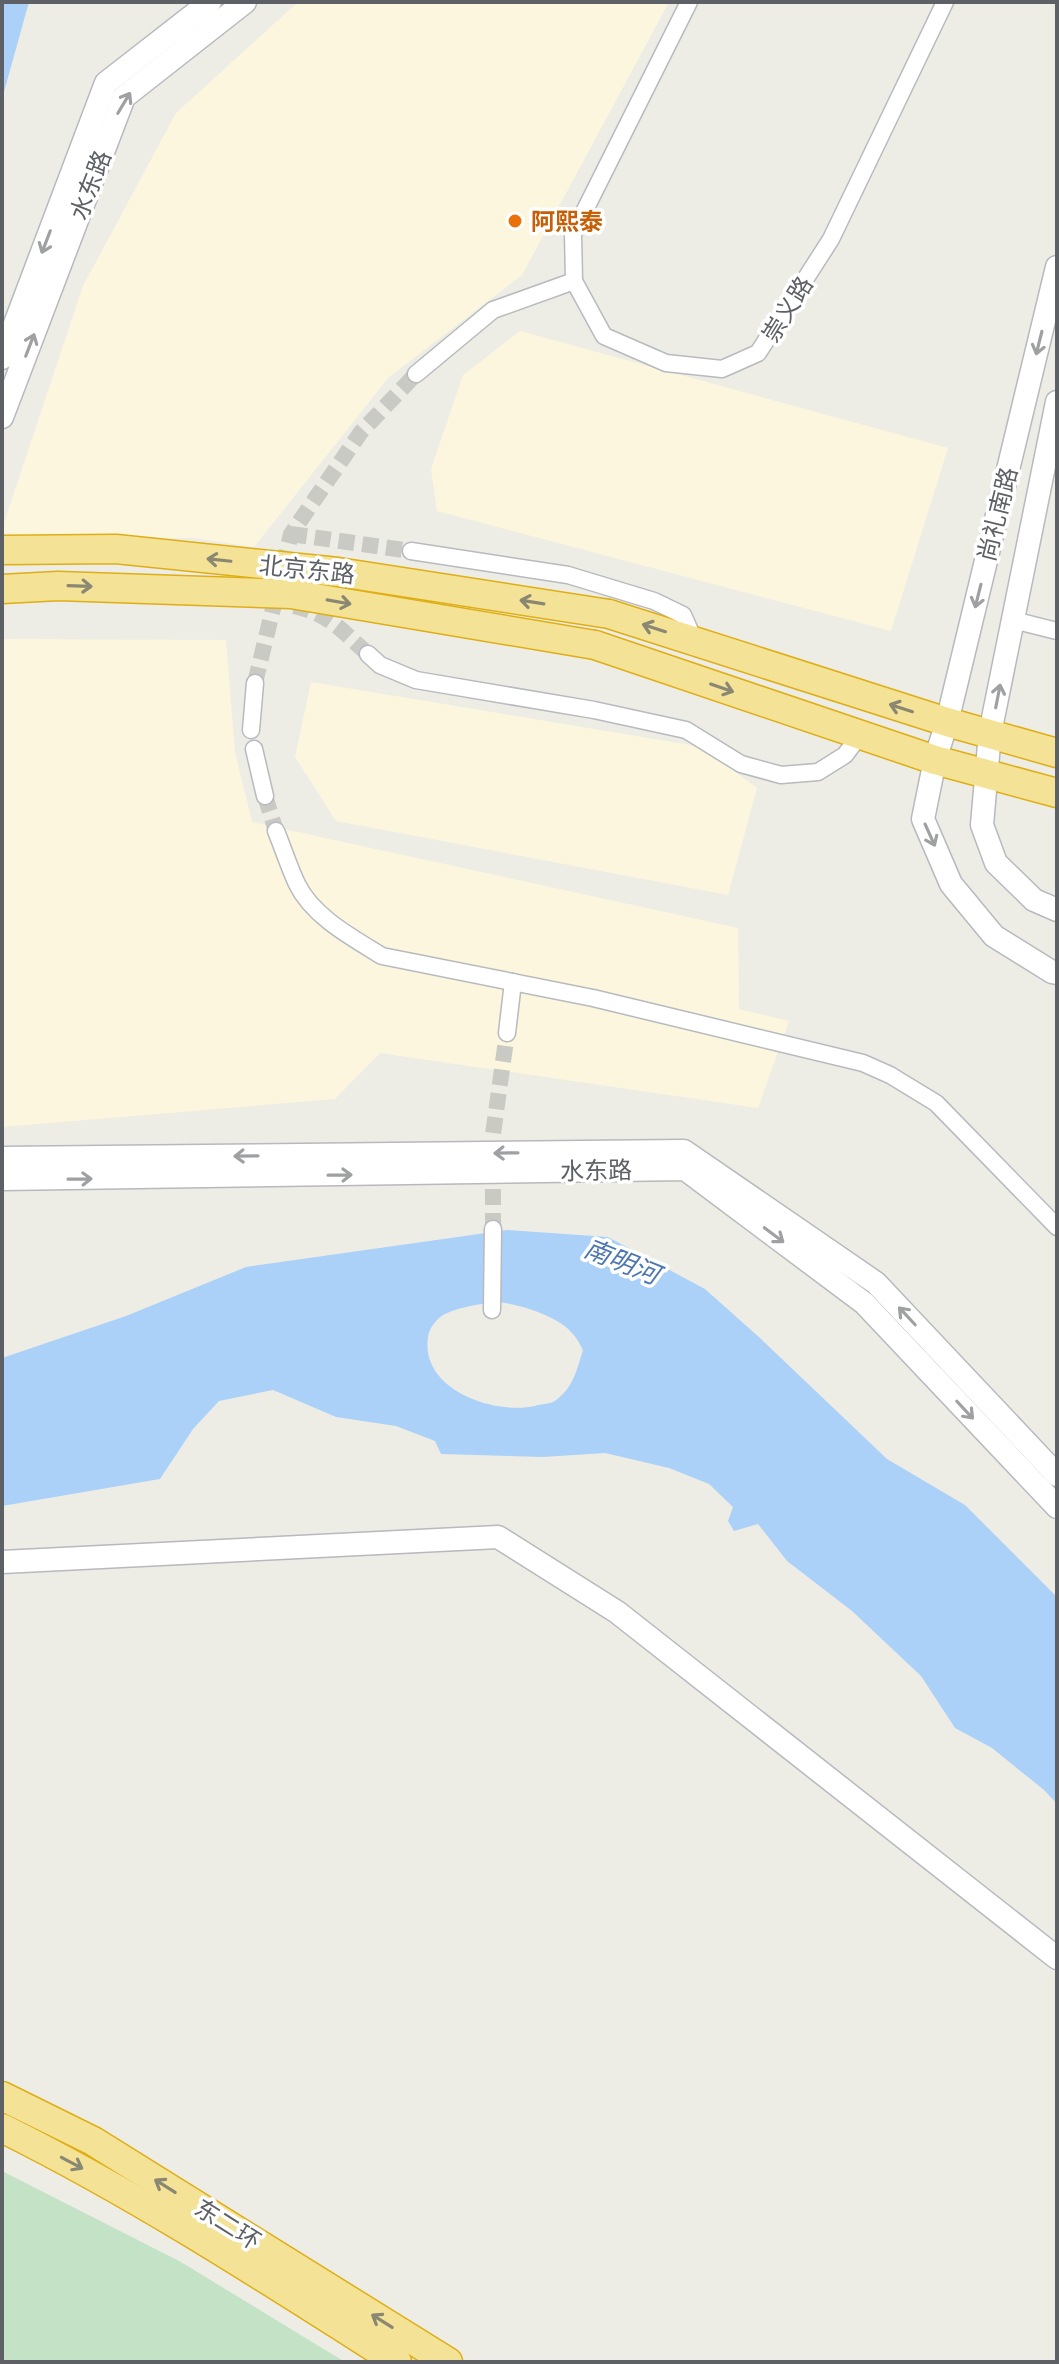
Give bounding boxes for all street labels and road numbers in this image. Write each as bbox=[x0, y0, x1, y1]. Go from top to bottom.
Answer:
street label: 水东路 bbox=[64, 146, 116, 224]
street label: 崇义路 bbox=[756, 271, 818, 347]
street label: 尚礼南路 bbox=[972, 464, 1022, 564]
street label: 北京东路 bbox=[258, 550, 356, 588]
street label: 水东路 bbox=[560, 1155, 632, 1185]
street label: 东二环 bbox=[190, 2193, 266, 2255]

